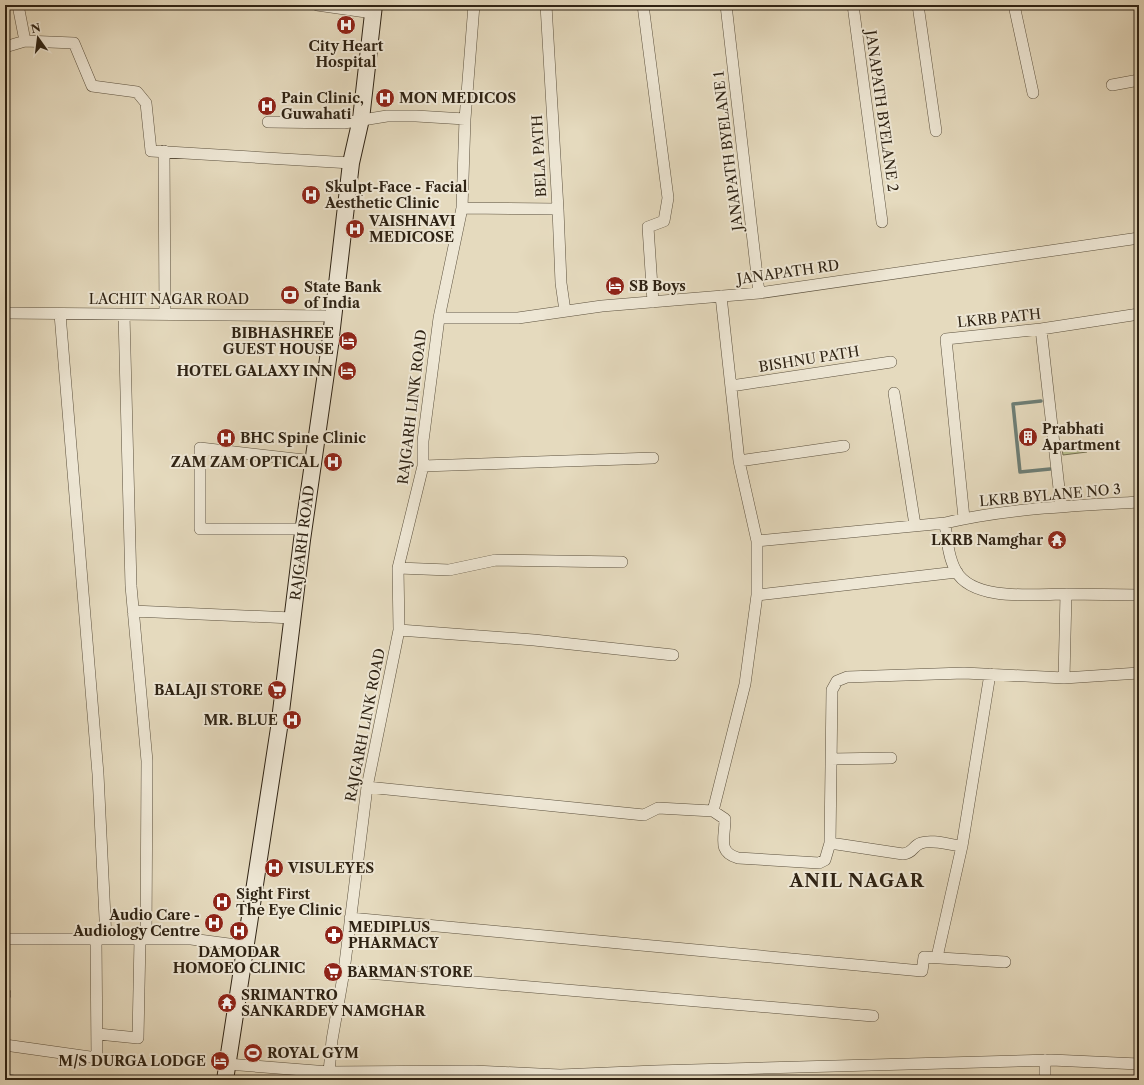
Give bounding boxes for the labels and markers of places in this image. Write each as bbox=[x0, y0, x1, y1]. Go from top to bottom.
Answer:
hospital icon: City Heart Hospital bbox=[335, 14, 357, 36]
place label: City Heart Hospital bbox=[309, 37, 384, 71]
hospital icon: MON MEDICOS bbox=[374, 87, 396, 109]
place label: Pain Clinic, Guwahati bbox=[281, 89, 364, 123]
place label: MON MEDICOS bbox=[399, 89, 516, 107]
hospital icon: Pain Clinic, Guwahati bbox=[256, 95, 278, 117]
place label: Skulpt-Face - Facial Aesthetic Clinic bbox=[324, 178, 468, 212]
hospital icon: Skulpt-Face - Facial Aesthetic Clinic bbox=[300, 184, 322, 206]
place label: VAISHNAVI MEDICOSE bbox=[368, 212, 456, 246]
hospital icon: VAISHNAVI MEDICOSE bbox=[344, 218, 366, 240]
hotel icon: SB Boys bbox=[604, 275, 626, 297]
place label: SB Boys bbox=[629, 277, 686, 295]
place label: State Bank of India bbox=[304, 278, 382, 312]
bank icon: State Bank of India bbox=[279, 284, 301, 306]
place label: BIBHASHREE GUEST HOUSE bbox=[223, 324, 334, 358]
hotel icon: BIBHASHREE GUEST HOUSE bbox=[337, 330, 359, 352]
hotel icon: HOTEL GALAXY INN bbox=[336, 360, 358, 382]
place label: HOTEL GALAXY INN bbox=[177, 362, 333, 380]
place label: Prabhati Apartment bbox=[1041, 420, 1121, 454]
building icon: Prabhati Apartment bbox=[1017, 426, 1039, 448]
hospital icon: BHC Spine Clinic bbox=[215, 427, 237, 449]
place label: BHC Spine Clinic bbox=[240, 429, 366, 447]
hospital icon: ZAM ZAM OPTICAL bbox=[322, 451, 344, 473]
place label: ZAM ZAM OPTICAL bbox=[171, 453, 319, 471]
temple icon: LKRB Namghar bbox=[1046, 529, 1068, 551]
place label: LKRB Namghar bbox=[931, 531, 1043, 549]
supermarket icon: BALAJI STORE bbox=[266, 679, 288, 701]
place label: BALAJI STORE bbox=[154, 681, 263, 699]
hospital icon: MR. BLUE bbox=[281, 709, 303, 731]
place label: MR. BLUE bbox=[203, 711, 278, 729]
hospital icon: VISULEYES bbox=[263, 857, 285, 879]
place label: VISULEYES bbox=[287, 859, 374, 877]
place label: Sight First The Eye Clinic bbox=[236, 885, 342, 919]
hospital icon: Sight First The Eye Clinic bbox=[211, 891, 233, 913]
place label: Audio Care - Audiology Centre bbox=[72, 906, 200, 940]
hospital icon: Audio Care - Audiology Centre bbox=[203, 912, 225, 934]
place label: MEDIPLUS PHARMACY bbox=[348, 918, 439, 952]
hospital icon: DAMODAR HOMOEO CLINIC bbox=[228, 920, 250, 942]
pharmacy icon: MEDIPLUS PHARMACY bbox=[323, 924, 345, 946]
place label: DAMODAR HOMOEO CLINIC bbox=[173, 943, 305, 977]
supermarket icon: BARMAN STORE bbox=[322, 961, 344, 983]
place label: BARMAN STORE bbox=[347, 963, 473, 981]
place label: SRIMANTRO SANKARDEV NAMGHAR bbox=[241, 986, 426, 1020]
temple icon: SRIMANTRO SANKARDEV NAMGHAR bbox=[216, 992, 238, 1014]
sports icon: ROYAL GYM bbox=[242, 1042, 264, 1064]
place label: ROYAL GYM bbox=[267, 1044, 359, 1062]
hotel icon: M/S DURGA LODGE bbox=[209, 1050, 231, 1072]
place label: M/S DURGA LODGE bbox=[58, 1052, 206, 1070]

